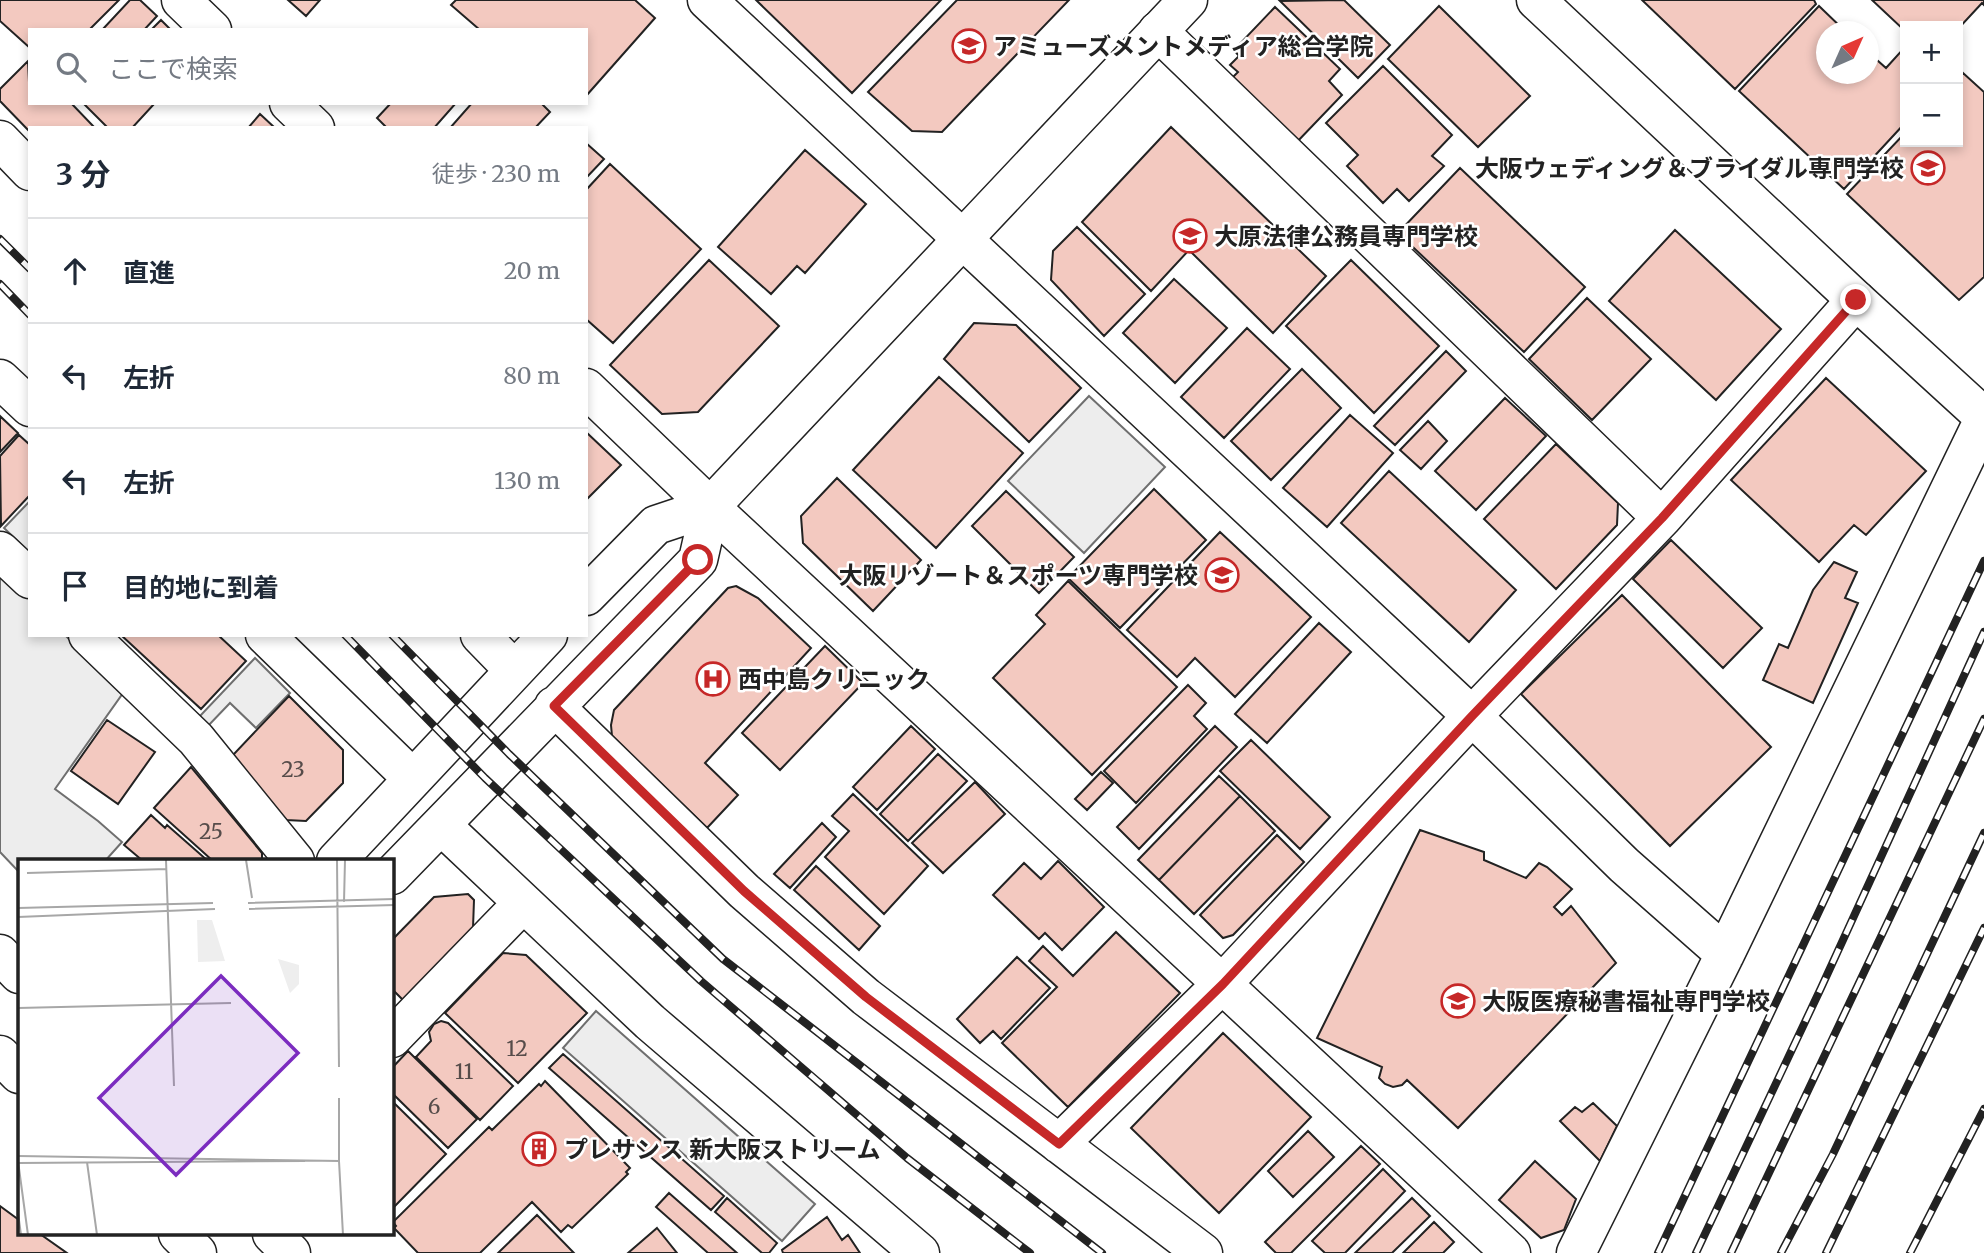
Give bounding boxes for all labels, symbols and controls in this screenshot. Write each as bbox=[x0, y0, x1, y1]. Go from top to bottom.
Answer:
north arrow bbox=[1816, 21, 1879, 84]
map controls bbox=[1900, 21, 1963, 147]
button: + bbox=[1900, 21, 1963, 84]
school or university icon: アミューズメントメディア総合学院 bbox=[950, 27, 988, 65]
search box bbox=[28, 28, 588, 105]
place label: アミューズメントメディア総合学院 bbox=[993, 31, 1374, 62]
icon: search bbox=[52, 48, 90, 86]
text: ここで検索 bbox=[108, 52, 238, 85]
button: − bbox=[1900, 84, 1963, 147]
school or university icon: 大阪ウェディング＆ブライダル専門学校 bbox=[1909, 149, 1947, 187]
place label: 大阪ウェディング＆ブライダル専門学校 bbox=[1475, 153, 1904, 184]
text: 3 分 bbox=[56, 155, 110, 193]
text: 徒歩 · 230 m bbox=[432, 159, 560, 188]
school or university icon: 大原法律公務員専門学校 bbox=[1171, 217, 1209, 255]
place label: 大原法律公務員専門学校 bbox=[1214, 221, 1478, 252]
icon: ahead bbox=[56, 252, 94, 290]
text: 直進 bbox=[123, 256, 175, 289]
text: 20 m bbox=[504, 256, 560, 285]
route end bbox=[1840, 284, 1871, 315]
icon: left bbox=[56, 357, 94, 395]
text: 左折 bbox=[123, 361, 175, 394]
text: 80 m bbox=[503, 361, 560, 390]
icon: left bbox=[56, 462, 94, 500]
text: 左折 bbox=[123, 466, 175, 499]
text: 130 m bbox=[494, 466, 560, 495]
route start bbox=[682, 544, 713, 575]
school or university icon: 大阪リゾート＆スポーツ専門学校 bbox=[1203, 556, 1241, 594]
place label: 大阪リゾート＆スポーツ専門学校 bbox=[838, 560, 1198, 591]
icon: arrive bbox=[56, 567, 94, 605]
text: 目的地に到着 bbox=[123, 571, 279, 604]
hospital icon: 西中島クリニック bbox=[694, 660, 732, 698]
place label: 西中島クリニック bbox=[738, 664, 930, 695]
house number: 23 bbox=[281, 756, 305, 783]
house number: 25 bbox=[199, 818, 223, 845]
inset map bbox=[18, 859, 394, 1236]
school or university icon: 大阪医療秘書福祉専門学校 bbox=[1439, 982, 1477, 1020]
place label: 大阪医療秘書福祉専門学校 bbox=[1482, 986, 1770, 1017]
house number: 12 bbox=[506, 1035, 528, 1062]
house number: 11 bbox=[455, 1058, 473, 1085]
house number: 6 bbox=[428, 1093, 440, 1120]
building icon: プレサンス 新大阪ストリーム bbox=[520, 1130, 558, 1168]
place label: プレサンス 新大阪ストリーム bbox=[564, 1134, 881, 1165]

